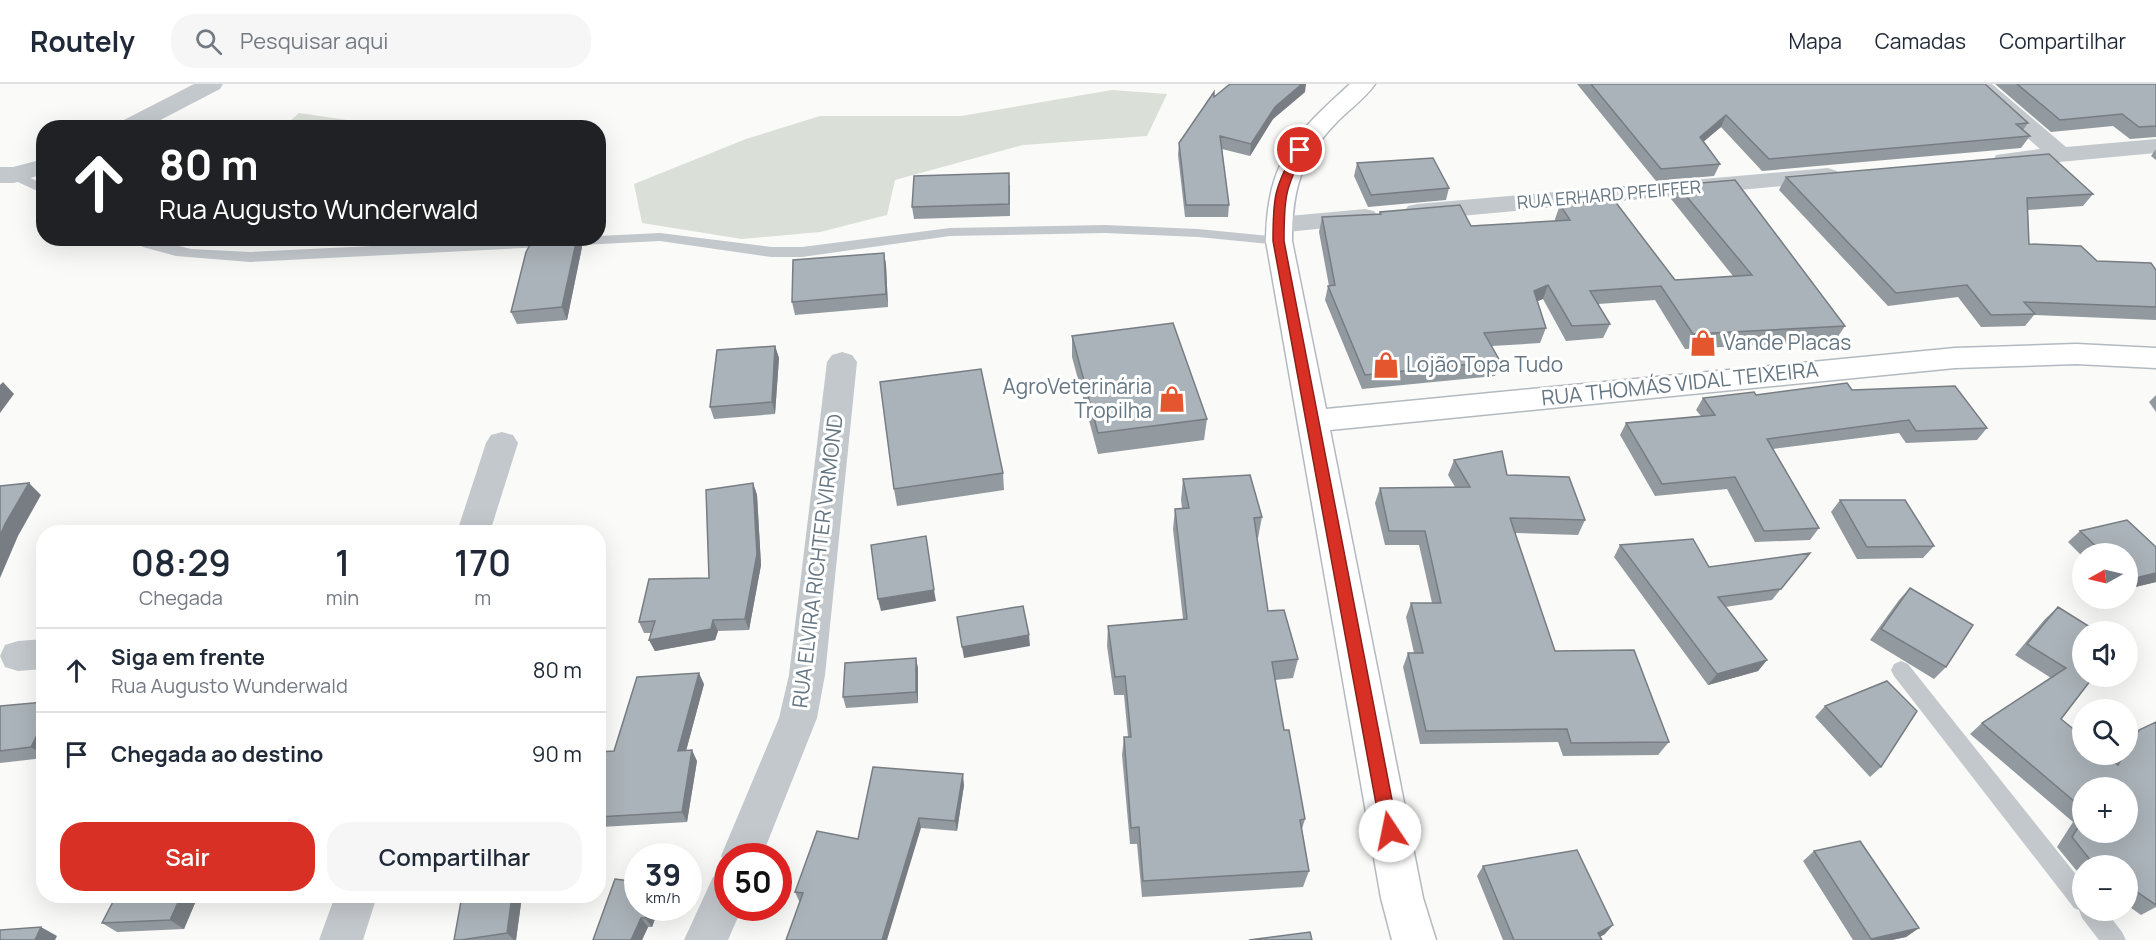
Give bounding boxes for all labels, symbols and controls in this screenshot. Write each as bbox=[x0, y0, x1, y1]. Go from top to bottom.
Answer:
search box bbox=[171, 14, 591, 68]
text: Routely bbox=[30, 22, 135, 60]
icon: search bbox=[192, 25, 225, 58]
text: Pesquisar aqui bbox=[240, 26, 388, 56]
text: Mapa bbox=[1788, 27, 1842, 55]
text: Camadas bbox=[1875, 27, 1966, 55]
text: Compartilhar bbox=[1999, 27, 2126, 55]
pin bbox=[1274, 124, 1325, 175]
icon: arrive bbox=[1283, 133, 1316, 166]
text: 80 m bbox=[159, 135, 259, 193]
icon: ahead bbox=[60, 144, 138, 222]
street label: RUA ERHARD PFEIFFER bbox=[1516, 174, 1702, 214]
text: Rua Augusto Wunderwald bbox=[159, 190, 479, 227]
shop icon: Vande Placas bbox=[1688, 328, 1718, 358]
place label: Vande Placas bbox=[1723, 328, 1851, 356]
shop icon: Lojão Topa Tudo bbox=[1371, 350, 1401, 380]
place label: Lojão Topa Tudo bbox=[1406, 350, 1563, 378]
street label: RUA THOMÁS VIDAL TEIXEIRA bbox=[1540, 355, 1820, 411]
place label: AgroVeterinária Tropilha bbox=[1002, 372, 1152, 424]
shop icon: AgroVeterinária Tropilha bbox=[1157, 384, 1187, 414]
street label: RUA ELVIRA RICHTER VIRMOND bbox=[785, 412, 849, 709]
text: 08:29 bbox=[131, 538, 231, 587]
text: 1 bbox=[335, 538, 350, 587]
text: 170 bbox=[454, 538, 511, 587]
north arrow bbox=[2072, 543, 2138, 609]
map controls bbox=[2072, 543, 2138, 921]
text: Chegada bbox=[139, 584, 223, 611]
text: min bbox=[326, 584, 359, 611]
text: m bbox=[474, 584, 491, 611]
button: sound bbox=[2072, 621, 2138, 687]
text: Siga em frente bbox=[111, 642, 265, 672]
icon: ahead bbox=[60, 654, 93, 687]
text: 80 m bbox=[533, 655, 582, 685]
text: Rua Augusto Wunderwald bbox=[111, 672, 348, 699]
button: search bbox=[2072, 699, 2138, 765]
icon: arrive bbox=[60, 738, 93, 771]
text: Chegada ao destino bbox=[111, 739, 323, 769]
text: 90 m bbox=[532, 739, 582, 769]
button: + bbox=[2072, 777, 2138, 843]
position arrow bbox=[1358, 799, 1422, 863]
button: Sair bbox=[60, 822, 315, 891]
button: Compartilhar bbox=[327, 822, 582, 891]
speed limit sign: 50 bbox=[714, 843, 792, 921]
text: 39 bbox=[645, 854, 681, 895]
button: − bbox=[2072, 855, 2138, 921]
text: km/h bbox=[646, 887, 680, 908]

